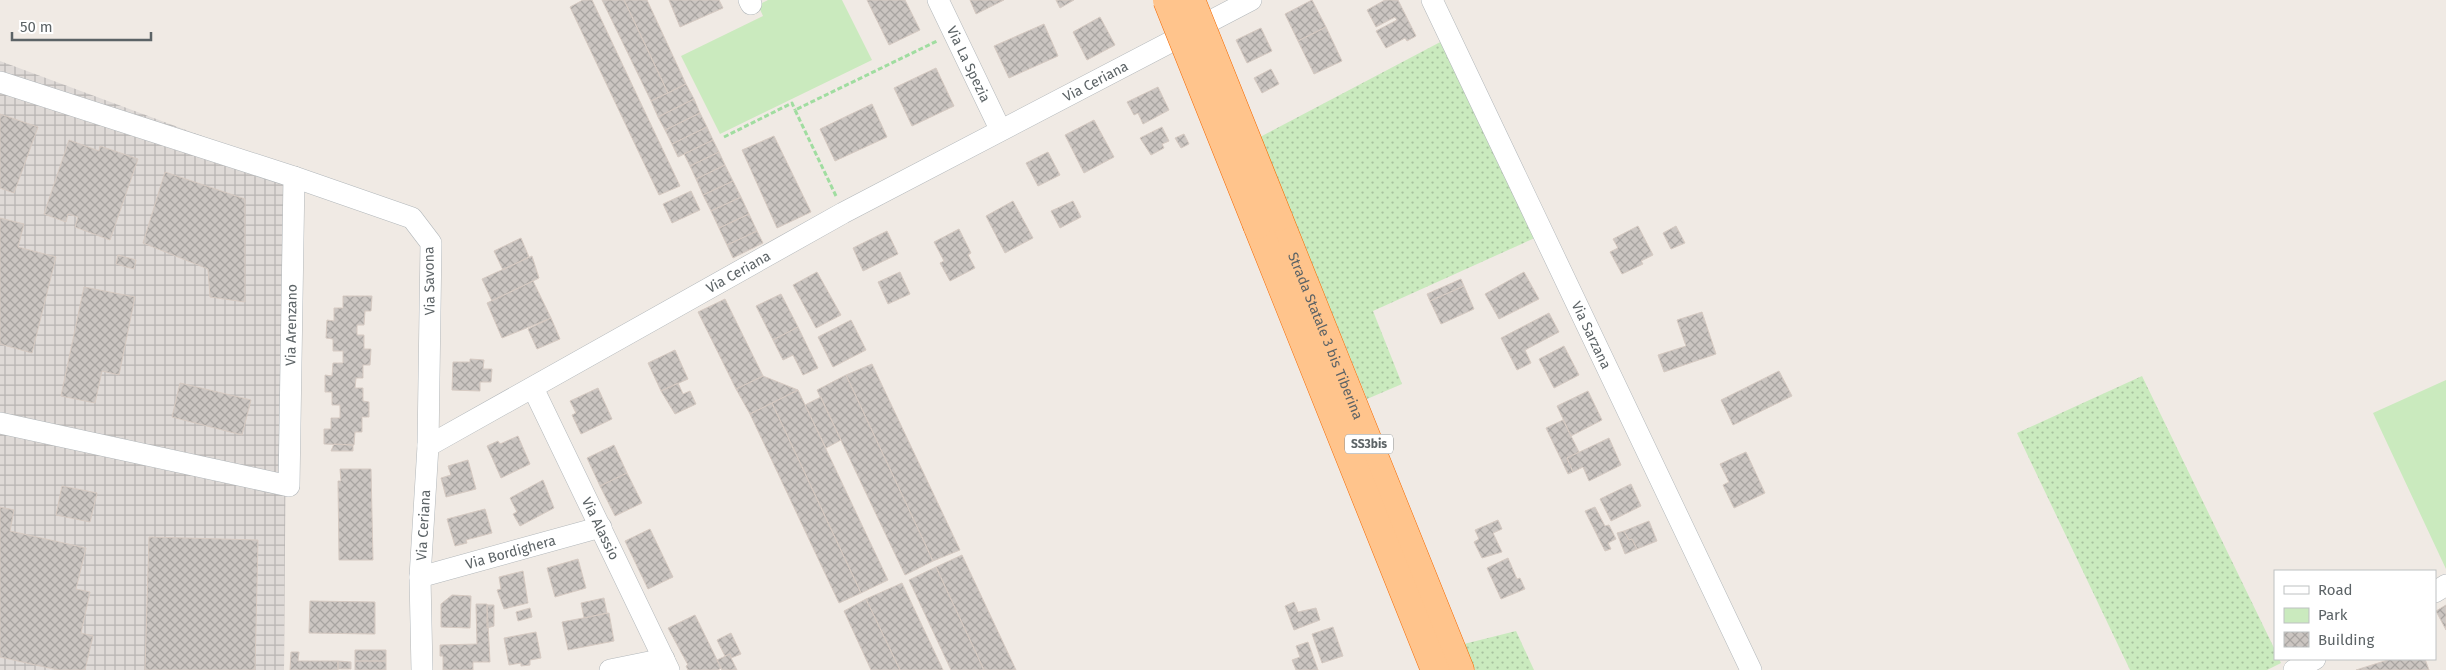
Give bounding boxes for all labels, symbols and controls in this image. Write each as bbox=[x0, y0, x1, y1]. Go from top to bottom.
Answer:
scale bar bbox=[12, 10, 151, 42]
text: 50 m bbox=[20, 18, 53, 36]
street label: Via La Spezia bbox=[943, 23, 994, 105]
street label: Via Ceriana bbox=[1060, 58, 1131, 106]
street label: Via Savona bbox=[420, 246, 439, 316]
street label: Via Ceriana bbox=[703, 247, 774, 297]
street label: Strada Statale 3 bis Tiberina bbox=[1284, 250, 1366, 422]
street label: Via Arenzano bbox=[282, 284, 301, 366]
street label: Via Sarzana bbox=[1568, 299, 1614, 372]
road number: SS3bis bbox=[1345, 434, 1393, 454]
street label: Via Ceriana bbox=[413, 489, 434, 561]
street label: Via Alassio bbox=[578, 495, 623, 563]
street label: Via Bordighera bbox=[464, 532, 558, 573]
legend bbox=[2274, 570, 2436, 660]
text: Road bbox=[2318, 581, 2353, 599]
text: Park bbox=[2318, 606, 2348, 624]
text: Building bbox=[2318, 631, 2374, 649]

